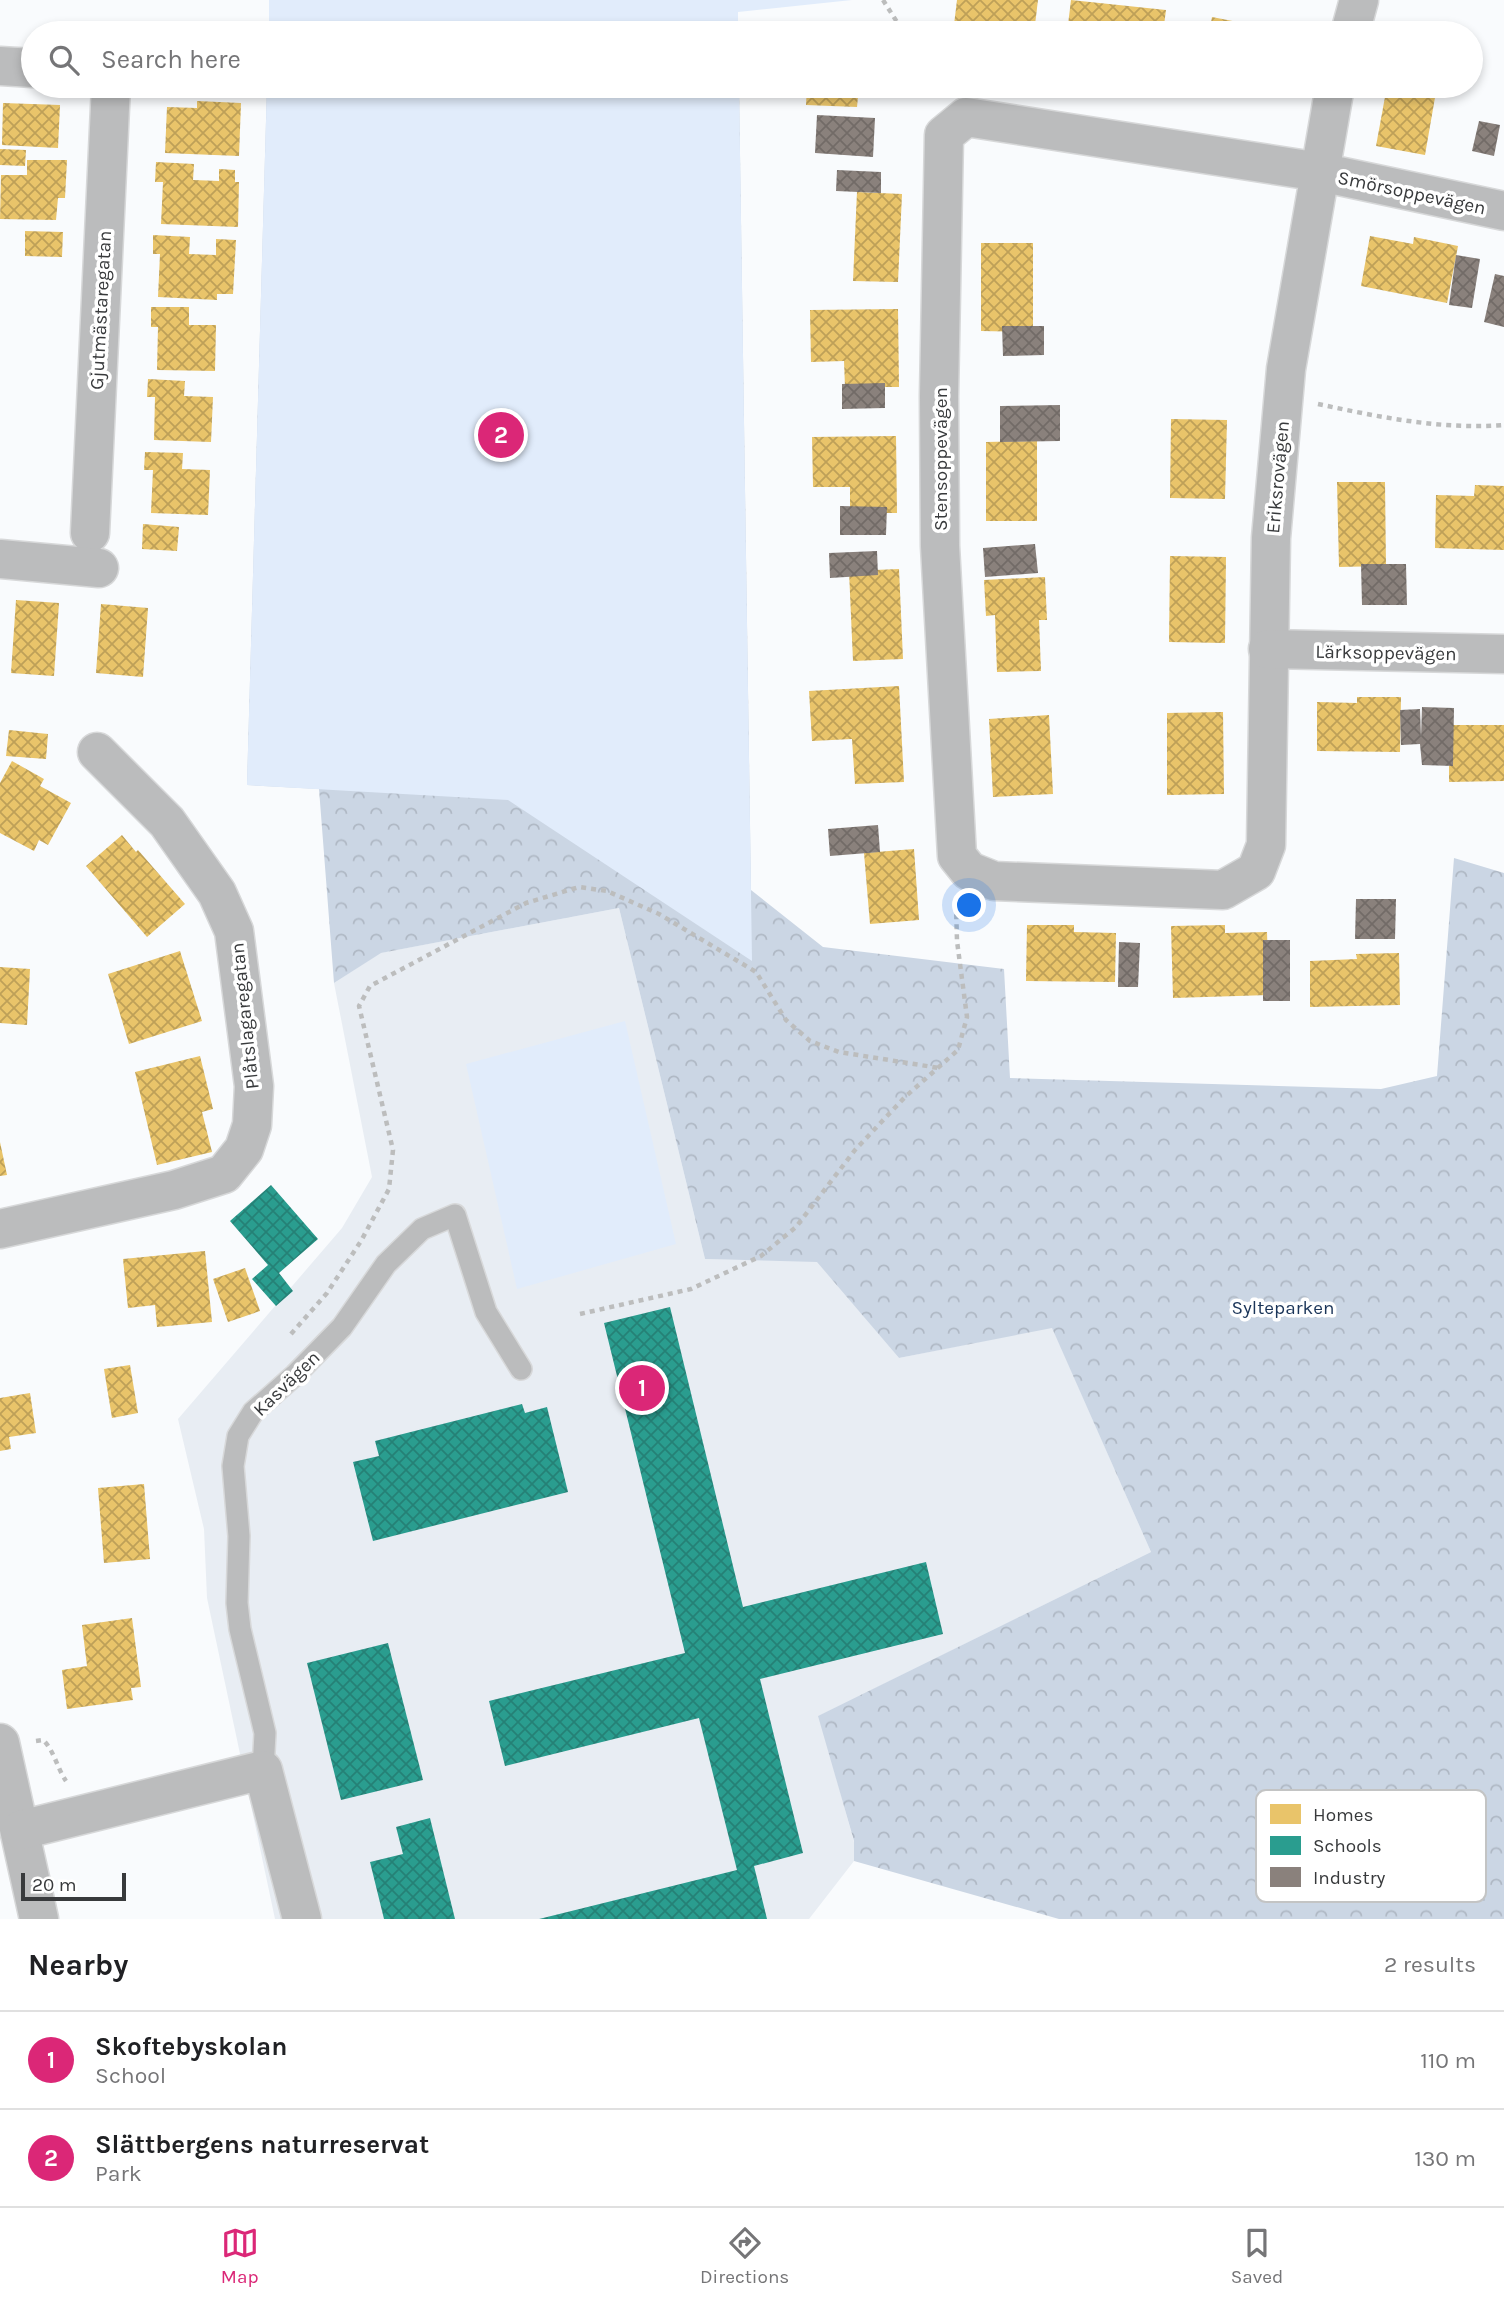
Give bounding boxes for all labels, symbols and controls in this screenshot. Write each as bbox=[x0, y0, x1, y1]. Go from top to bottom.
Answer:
search box bbox=[21, 21, 1483, 98]
icon: search bbox=[45, 41, 83, 79]
text: Search here bbox=[101, 44, 241, 75]
street label: Smörsoppevägen bbox=[1336, 167, 1488, 219]
street label: Gjutmästaregatan bbox=[86, 230, 116, 390]
street label: Stensoppevägen bbox=[930, 387, 952, 531]
pin: 2 bbox=[478, 409, 524, 461]
street label: Eriksrovägen bbox=[1262, 420, 1294, 534]
street label: Lärksoppevägen bbox=[1315, 641, 1457, 665]
your location bbox=[952, 888, 986, 922]
street label: Plåtslagaregatan bbox=[226, 942, 264, 1090]
park label: Sylteparken bbox=[1232, 1297, 1334, 1319]
street label: Kasvägen bbox=[249, 1347, 325, 1421]
pin: 1 bbox=[619, 1362, 665, 1414]
legend bbox=[1256, 1790, 1486, 1902]
text: Homes bbox=[1313, 1804, 1374, 1826]
text: Schools bbox=[1313, 1835, 1382, 1857]
text: Industry bbox=[1313, 1867, 1386, 1889]
scale bar bbox=[21, 1870, 126, 1902]
text: 20 m bbox=[32, 1874, 77, 1896]
text: Nearby bbox=[28, 1947, 128, 1983]
text: 2 results bbox=[1384, 1951, 1476, 1978]
text: Skoftebyskolan bbox=[95, 2031, 287, 2062]
text: 1 bbox=[47, 2047, 55, 2074]
text: 110 m bbox=[1420, 2047, 1476, 2074]
text: School bbox=[95, 2062, 166, 2089]
text: Slättbergens naturreservat bbox=[95, 2129, 429, 2160]
text: 2 bbox=[44, 2145, 58, 2172]
text: 130 m bbox=[1414, 2145, 1476, 2172]
text: Park bbox=[95, 2160, 142, 2187]
tab: Map bbox=[221, 2224, 259, 2288]
tab: Directions bbox=[700, 2224, 789, 2288]
tab: Saved bbox=[1231, 2224, 1283, 2288]

